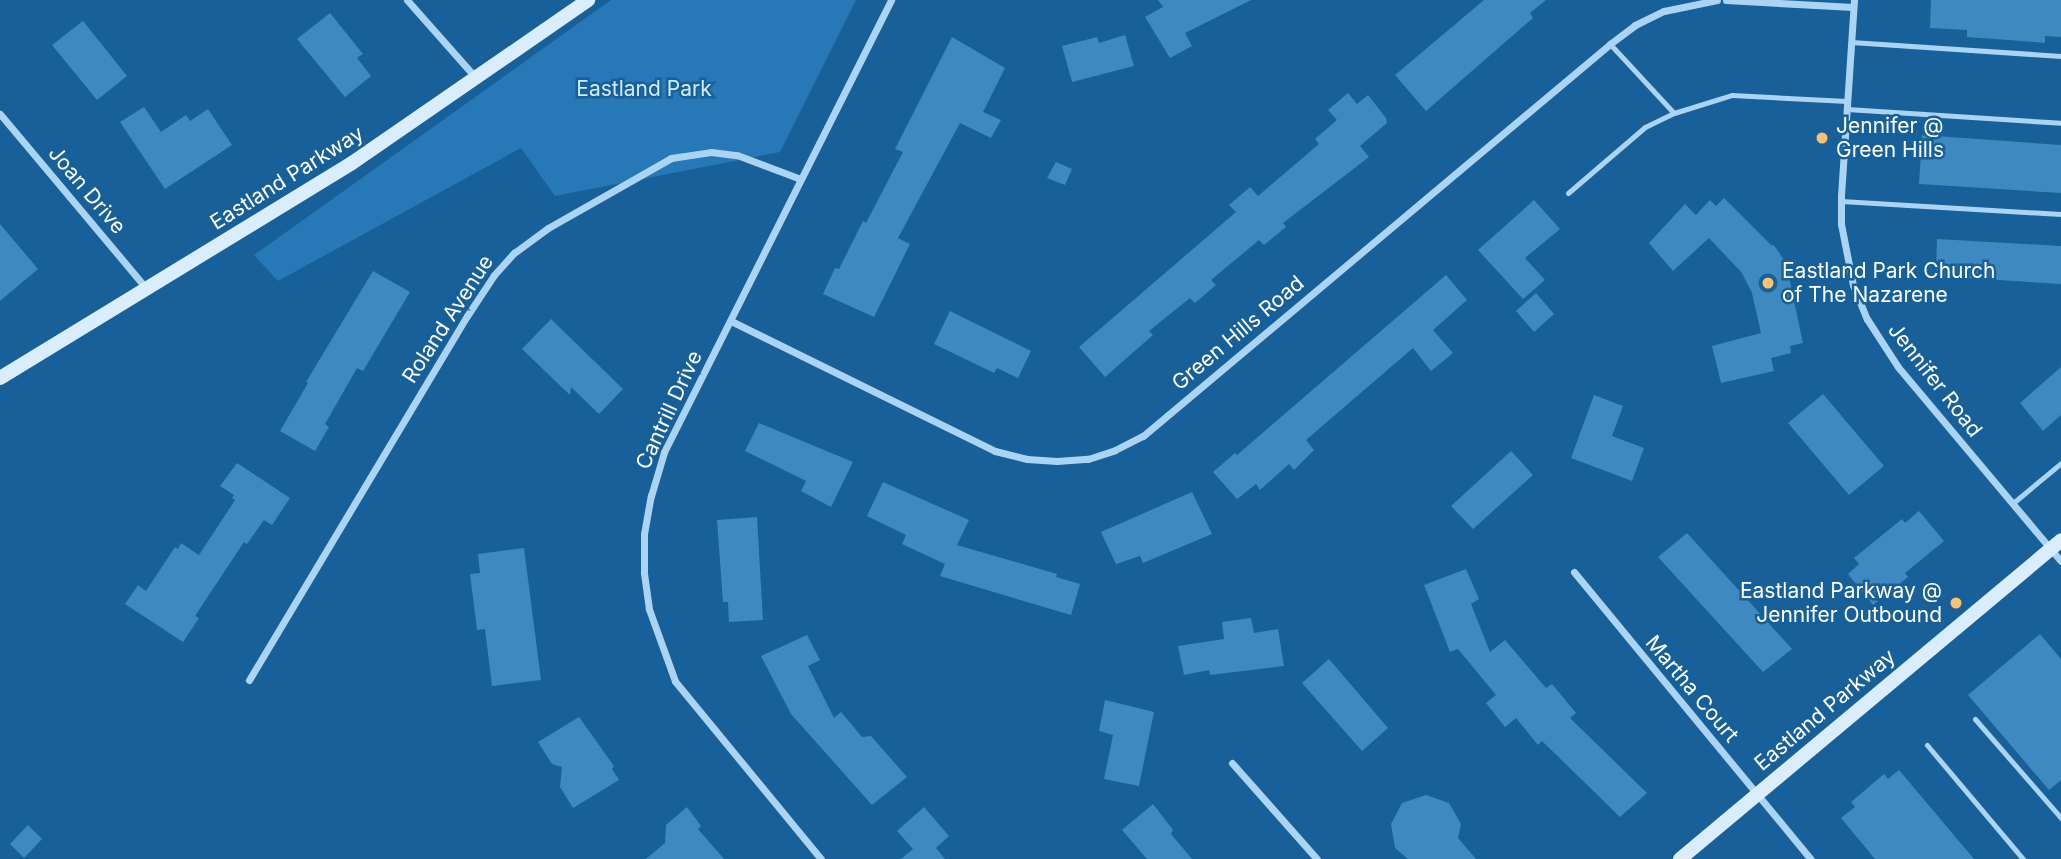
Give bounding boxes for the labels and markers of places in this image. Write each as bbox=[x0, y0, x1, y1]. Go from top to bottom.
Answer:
place label: Jennifer @ Green Hills bbox=[1836, 113, 1944, 163]
marker: Jennifer @ Green Hills bbox=[1814, 130, 1830, 146]
place label: Eastland Park Church of The Nazarene bbox=[1782, 258, 1995, 308]
marker: Eastland Park Church of The Nazarene bbox=[1760, 275, 1776, 291]
place label: Eastland Parkway @ Jennifer Outbound bbox=[1740, 578, 1942, 628]
marker: Eastland Parkway @ Jennifer Outbound bbox=[1948, 595, 1964, 611]

